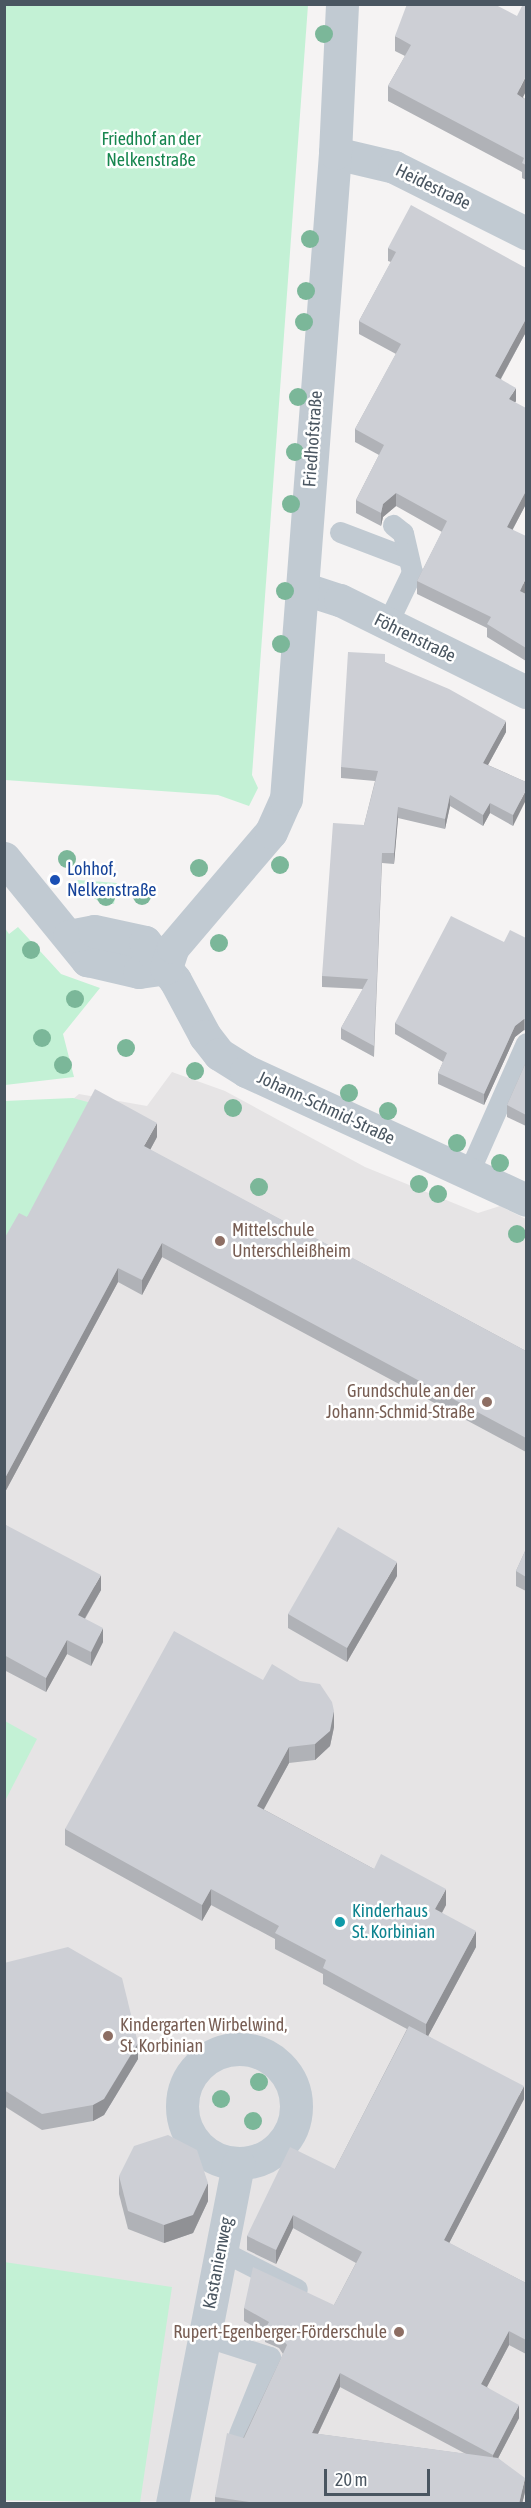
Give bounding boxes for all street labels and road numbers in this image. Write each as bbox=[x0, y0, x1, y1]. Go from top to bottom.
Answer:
street label: Heidestraße bbox=[392, 160, 474, 214]
street label: Friedhofstraße bbox=[299, 390, 327, 488]
street label: Föhrenstraße bbox=[371, 609, 459, 667]
street label: Johann-Schmid-Straße bbox=[254, 1067, 398, 1149]
street label: Kastanienweg bbox=[199, 2215, 237, 2311]

